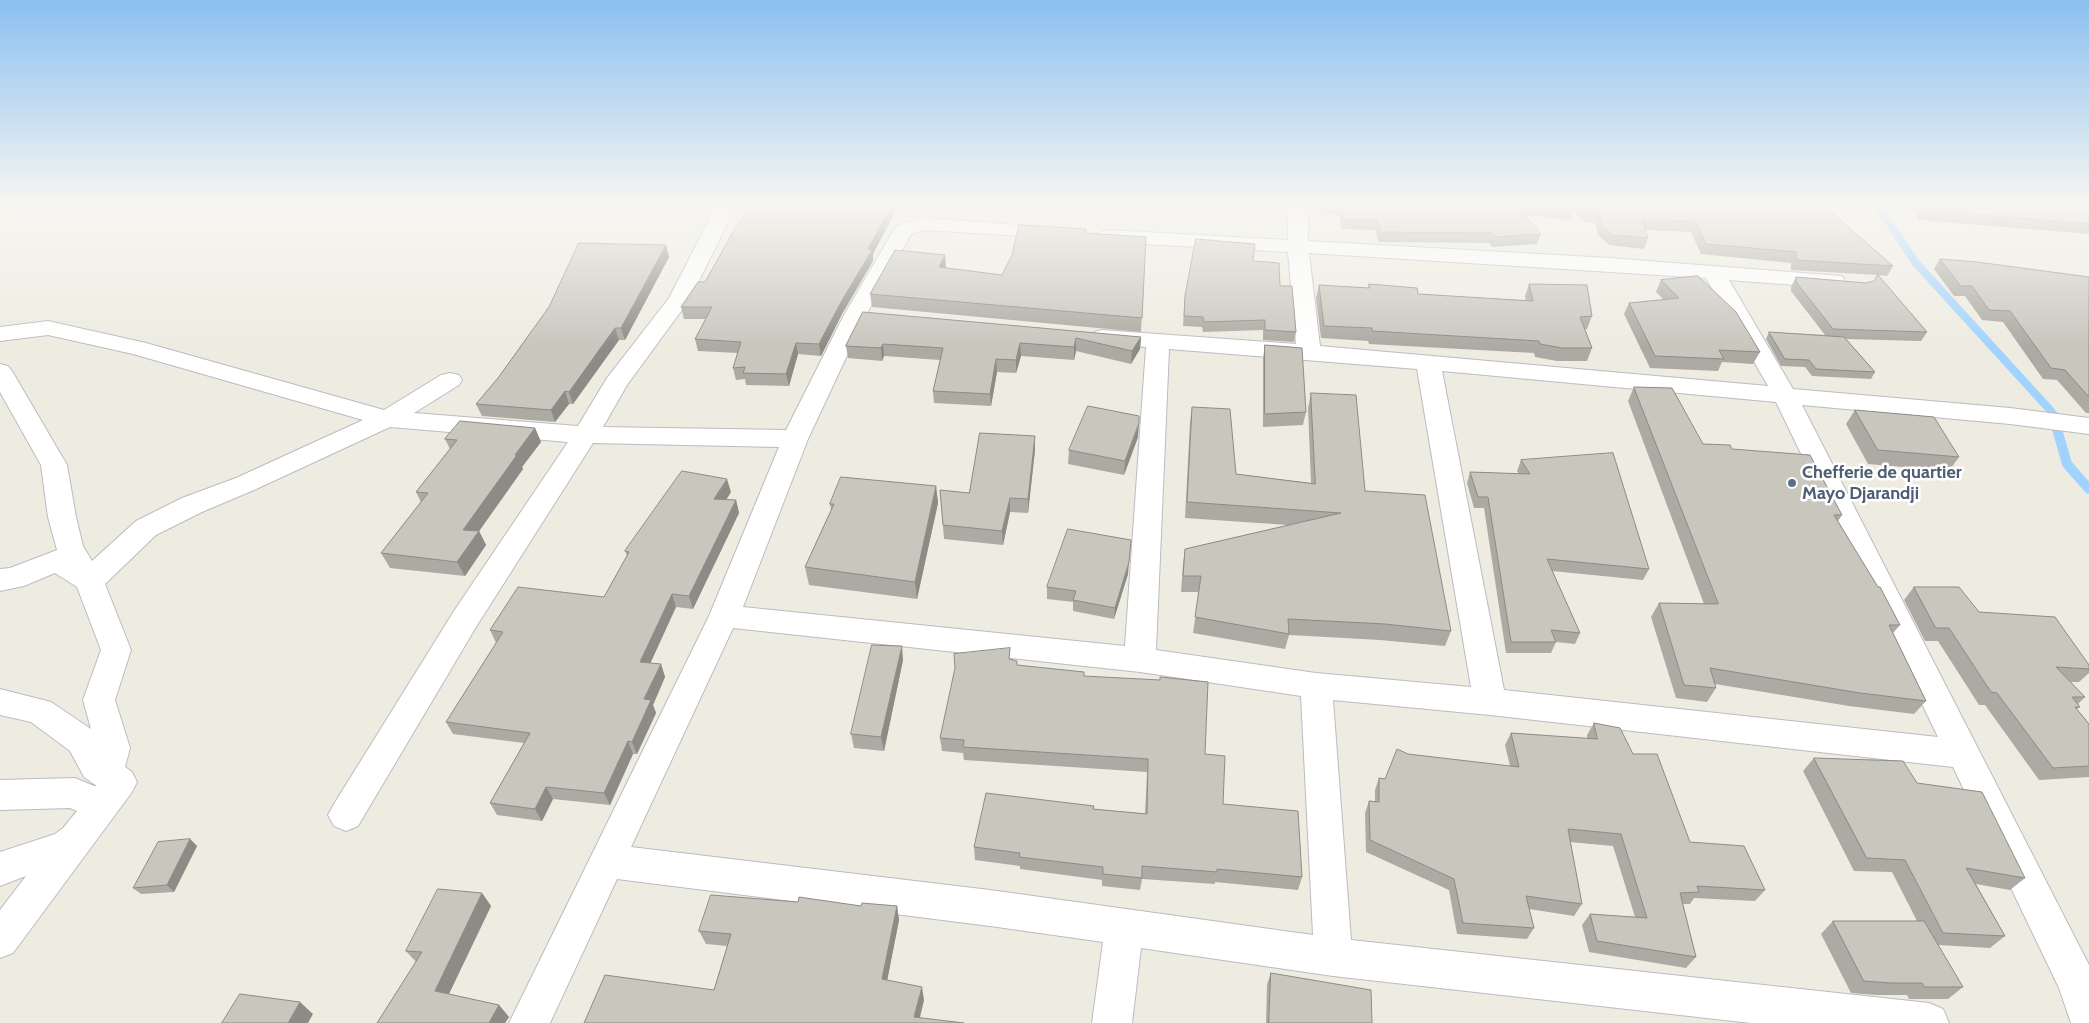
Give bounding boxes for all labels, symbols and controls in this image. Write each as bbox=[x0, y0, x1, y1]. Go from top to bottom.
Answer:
place label: Chefferie de quartier Mayo Djarandji bbox=[1802, 462, 1962, 504]
marker: Chefferie de quartier Mayo Djarandji bbox=[1786, 477, 1798, 489]

